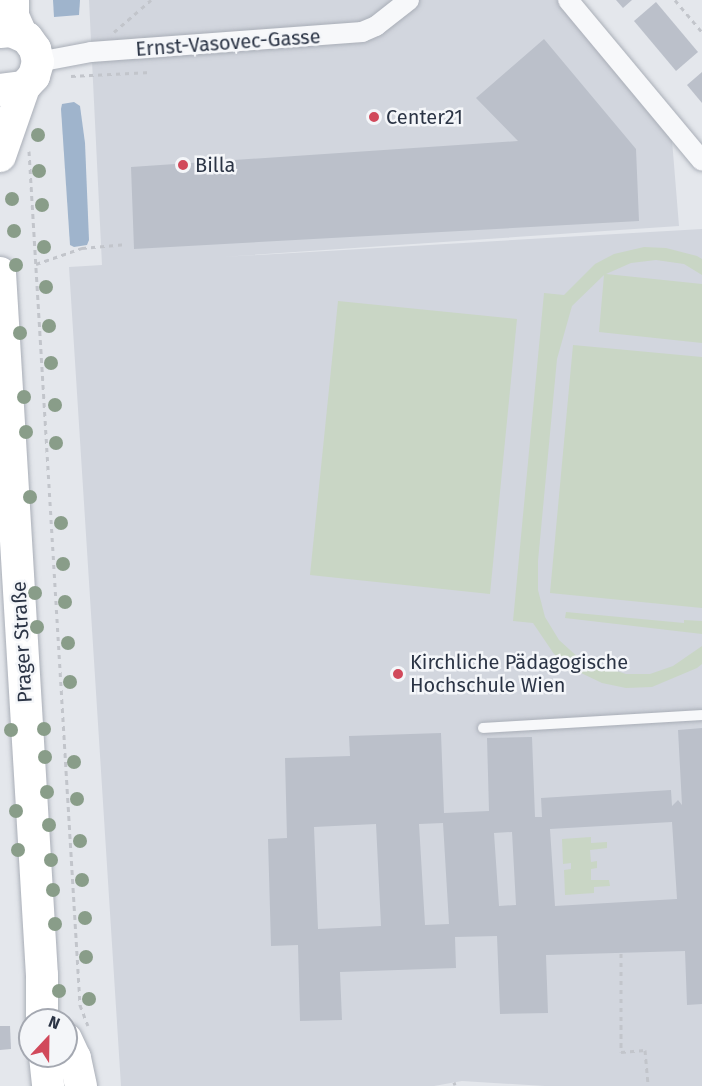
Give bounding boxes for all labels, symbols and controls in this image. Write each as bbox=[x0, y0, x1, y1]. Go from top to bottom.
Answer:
street label: Ernst-Vasovec-Gasse bbox=[135, 25, 321, 61]
place label: Center21 bbox=[386, 105, 463, 129]
marker: Center21 bbox=[367, 110, 381, 124]
place label: Billa bbox=[195, 153, 235, 177]
marker: Billa bbox=[176, 158, 190, 172]
street label: Prager Straße bbox=[7, 581, 37, 703]
place label: Kirchliche Pädagogische Hochschule Wien bbox=[410, 650, 628, 697]
marker: Kirchliche Pädagogische Hochschule Wien bbox=[391, 667, 405, 681]
north arrow bbox=[18, 1008, 78, 1068]
text: N bbox=[46, 1012, 63, 1033]

